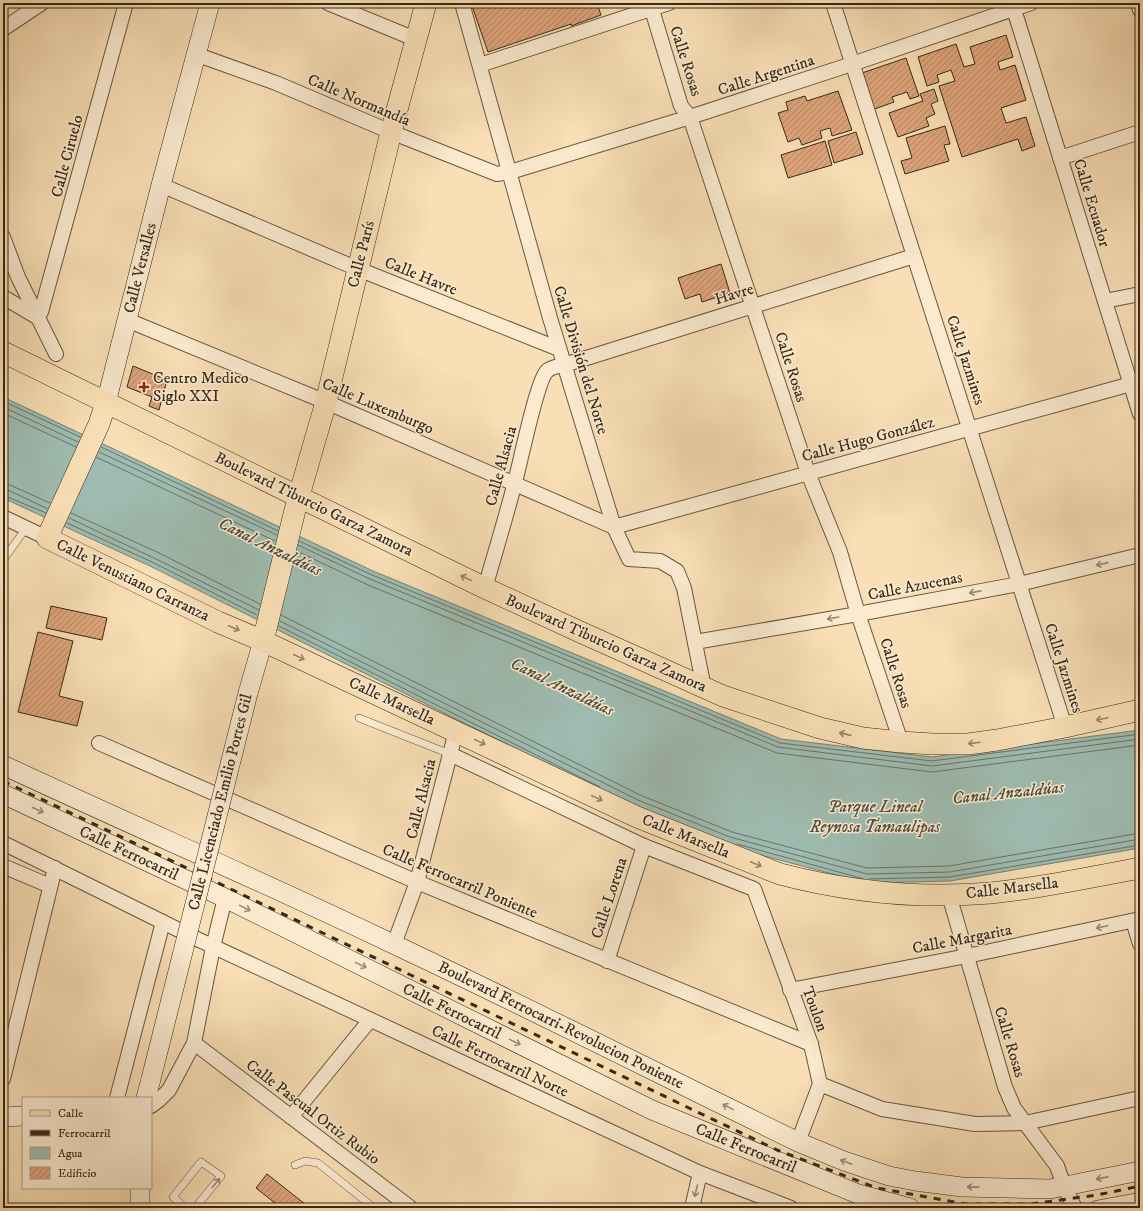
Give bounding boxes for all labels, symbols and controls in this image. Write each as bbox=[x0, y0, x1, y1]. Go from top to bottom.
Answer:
street label: Calle Rosas bbox=[665, 23, 707, 99]
street label: Calle Argentina bbox=[715, 50, 817, 100]
street label: Calle Normandía bbox=[305, 69, 414, 131]
street label: Calle Ciruelo bbox=[46, 112, 88, 199]
street label: Calle Ecuador bbox=[1069, 156, 1115, 250]
street label: Calle París bbox=[343, 218, 379, 290]
street label: Calle Versalles bbox=[119, 221, 161, 315]
street label: Calle Havre bbox=[382, 252, 461, 300]
street label: Havre bbox=[712, 279, 756, 309]
street label: Calle División del Norte bbox=[549, 283, 613, 437]
street label: Calle Jazmines bbox=[942, 313, 990, 407]
street label: Calle Rosas bbox=[770, 329, 812, 405]
place label: Centro Medico Siglo XXI bbox=[153, 368, 249, 406]
street label: Calle Luxemburgo bbox=[319, 373, 437, 439]
marker: Centro Medico Siglo XXI bbox=[138, 381, 150, 393]
street label: Calle Hugo González bbox=[800, 412, 936, 466]
street label: Calle Alsacia bbox=[481, 424, 521, 508]
street label: Boulevard Tiburcio Garza Zamora bbox=[212, 447, 417, 561]
water label: Canal Anzaldúas bbox=[215, 512, 326, 582]
street label: Calle Venustiano Carranza bbox=[53, 534, 213, 626]
one-way arrow bbox=[1096, 561, 1109, 569]
street label: Calle Azucenas bbox=[866, 567, 964, 605]
one-way arrow bbox=[461, 574, 473, 582]
one-way arrow bbox=[969, 588, 982, 596]
street label: Boulevard Tiburcio Garza Zamora bbox=[502, 589, 710, 697]
one-way arrow bbox=[827, 614, 840, 622]
street label: Calle Jazmines bbox=[1040, 621, 1088, 715]
one-way arrow bbox=[227, 625, 239, 633]
street label: Calle Rosas bbox=[875, 635, 917, 711]
water label: Canal Anzaldúas bbox=[507, 652, 618, 722]
one-way arrow bbox=[292, 654, 304, 661]
street label: Calle Marsella bbox=[346, 672, 438, 730]
street label: Calle Licenciado Emilio Portes Gil bbox=[183, 691, 257, 912]
one-way arrow bbox=[1096, 715, 1109, 723]
one-way arrow bbox=[839, 729, 852, 737]
one-way arrow bbox=[473, 739, 485, 746]
one-way arrow bbox=[968, 739, 981, 747]
street label: Calle Alsacia bbox=[401, 757, 441, 841]
water label: Canal Anzaldúas bbox=[951, 776, 1066, 810]
one-way arrow bbox=[591, 795, 603, 802]
water label: Parque Lineal Reynosa Tamaulipas bbox=[809, 796, 941, 838]
one-way arrow bbox=[32, 807, 44, 814]
street label: Calle Marsella bbox=[639, 809, 733, 863]
street label: Calle Ferrocarril bbox=[76, 821, 182, 885]
street label: Calle Ferrocarril Poniente bbox=[379, 839, 541, 923]
street label: Calle Lorena bbox=[587, 855, 632, 941]
one-way arrow bbox=[749, 861, 761, 869]
street label: Calle Marsella bbox=[965, 872, 1059, 904]
one-way arrow bbox=[238, 904, 250, 912]
street label: Calle Margarita bbox=[911, 920, 1014, 958]
one-way arrow bbox=[1096, 924, 1109, 932]
street label: Boulevard Ferrocarri-Revolucion Poniente bbox=[435, 957, 687, 1094]
one-way arrow bbox=[355, 962, 367, 970]
street label: Calle Ferrocarril bbox=[399, 978, 505, 1044]
street label: Toulon bbox=[798, 984, 833, 1035]
street label: Calle Rosas bbox=[990, 1004, 1030, 1080]
street label: Calle Ferrocarril Norte bbox=[428, 1020, 572, 1102]
one-way arrow bbox=[509, 1039, 521, 1046]
street label: Calle Pascual Ortiz Rubio bbox=[242, 1055, 384, 1169]
legend bbox=[22, 1097, 152, 1189]
one-way arrow bbox=[722, 1103, 734, 1110]
text: Calle bbox=[58, 1106, 83, 1121]
street label: Calle Ferrocarril bbox=[693, 1119, 800, 1177]
text: Ferrocarril bbox=[58, 1126, 111, 1141]
text: Agua bbox=[58, 1146, 83, 1161]
one-way arrow bbox=[840, 1157, 852, 1165]
text: Edificio bbox=[58, 1166, 97, 1181]
one-way arrow bbox=[1096, 1175, 1109, 1183]
one-way arrow bbox=[212, 1177, 221, 1188]
one-way arrow bbox=[967, 1183, 980, 1191]
one-way arrow bbox=[691, 1184, 699, 1197]

